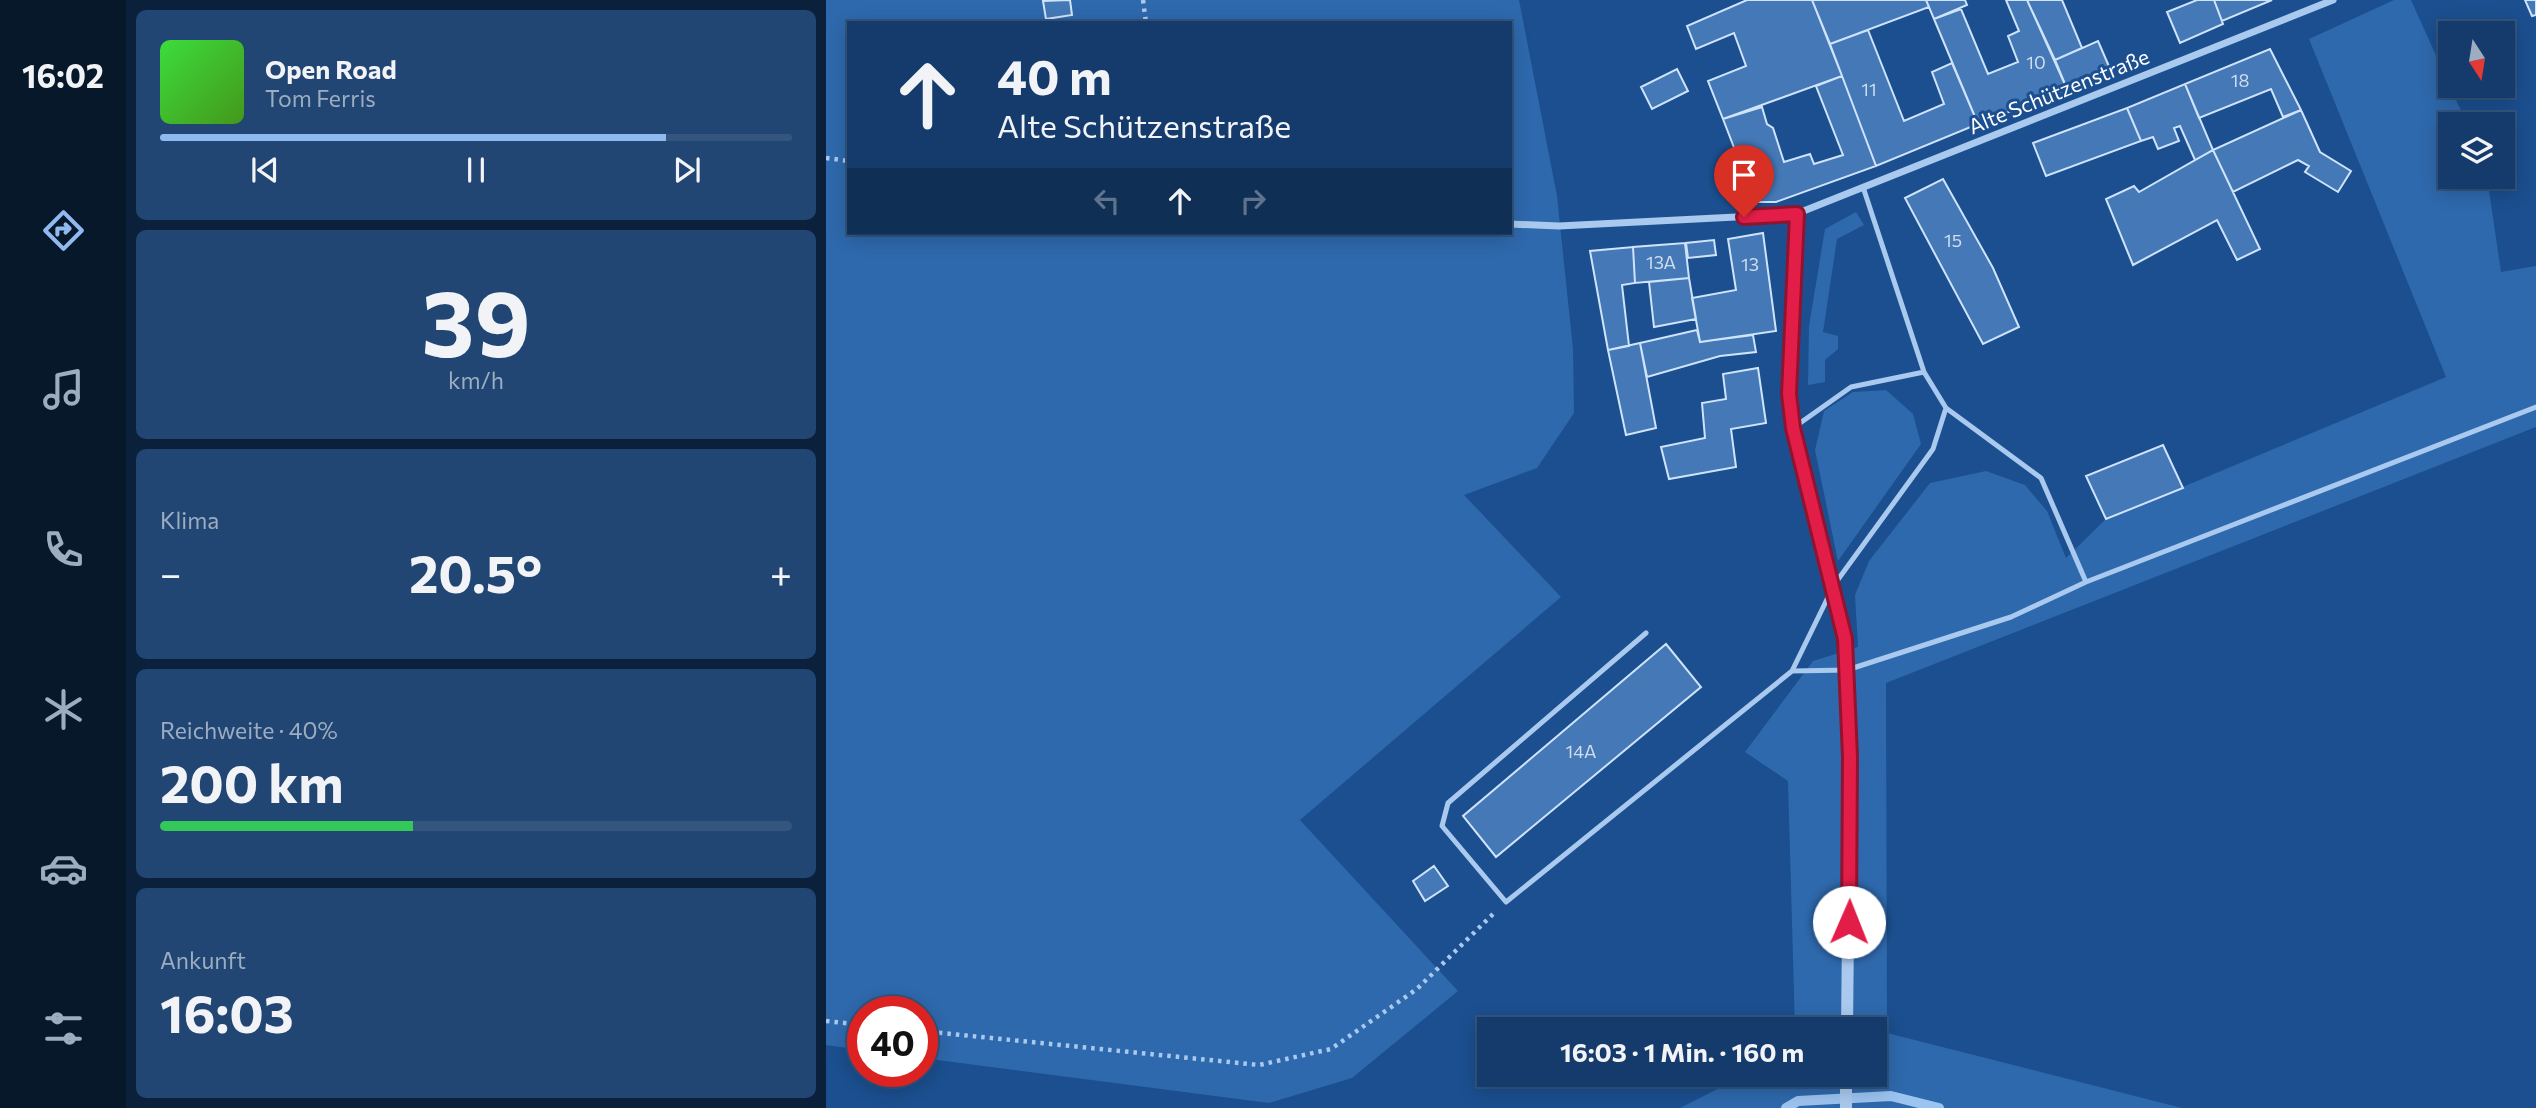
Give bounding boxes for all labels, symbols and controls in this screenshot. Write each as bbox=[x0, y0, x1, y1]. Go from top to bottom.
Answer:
north arrow bbox=[2438, 21, 2515, 98]
map controls bbox=[2438, 21, 2515, 189]
street label: Alte Schützenstraße bbox=[1964, 43, 2153, 138]
text: 40 m bbox=[997, 45, 1112, 105]
icon: ahead bbox=[882, 49, 973, 140]
house number: 10 bbox=[2026, 51, 2046, 73]
text: Open Road bbox=[265, 53, 397, 84]
text: 16:02 bbox=[22, 55, 104, 95]
house number: 18 bbox=[2231, 69, 2249, 91]
house number: 11 bbox=[1861, 78, 1877, 100]
text: Tom Ferris bbox=[265, 84, 376, 112]
text: Alte Schützenstraße bbox=[997, 105, 1291, 145]
button: layers bbox=[2438, 112, 2515, 189]
pin bbox=[1714, 145, 1774, 217]
icon: previous bbox=[246, 151, 284, 189]
icon: pause bbox=[457, 151, 495, 189]
icon: next bbox=[668, 151, 706, 189]
icon: arrive bbox=[1725, 156, 1763, 194]
icon: left bbox=[1088, 182, 1126, 220]
icon: ahead bbox=[1161, 182, 1199, 220]
icon: right bbox=[1234, 182, 1272, 220]
icon: directions bbox=[39, 206, 88, 255]
house number: 15 bbox=[1944, 229, 1962, 251]
house number: 13A bbox=[1646, 251, 1676, 273]
house number: 13 bbox=[1741, 253, 1759, 275]
text: 39 bbox=[421, 264, 531, 376]
icon: music bbox=[39, 365, 88, 414]
text: km/h bbox=[448, 366, 504, 394]
text: Klima bbox=[160, 506, 219, 534]
icon: phone bbox=[39, 525, 88, 574]
text: 20.5° bbox=[409, 540, 542, 604]
text: − bbox=[160, 549, 182, 596]
text: + bbox=[770, 549, 792, 596]
icon: climate bbox=[39, 685, 88, 734]
text: Reichweite · 40% bbox=[160, 716, 338, 744]
house number: 14A bbox=[1566, 740, 1596, 762]
text: 200 km bbox=[160, 750, 344, 814]
icon: car bbox=[39, 844, 88, 893]
position arrow bbox=[1812, 885, 1886, 959]
text: Ankunft bbox=[160, 946, 246, 974]
text: 16:03 bbox=[160, 980, 294, 1044]
speed limit sign: 40 bbox=[847, 996, 938, 1087]
icon: filters bbox=[39, 1004, 88, 1053]
text: 16:03 · 1 Min. · 160 m bbox=[1560, 1036, 1804, 1067]

